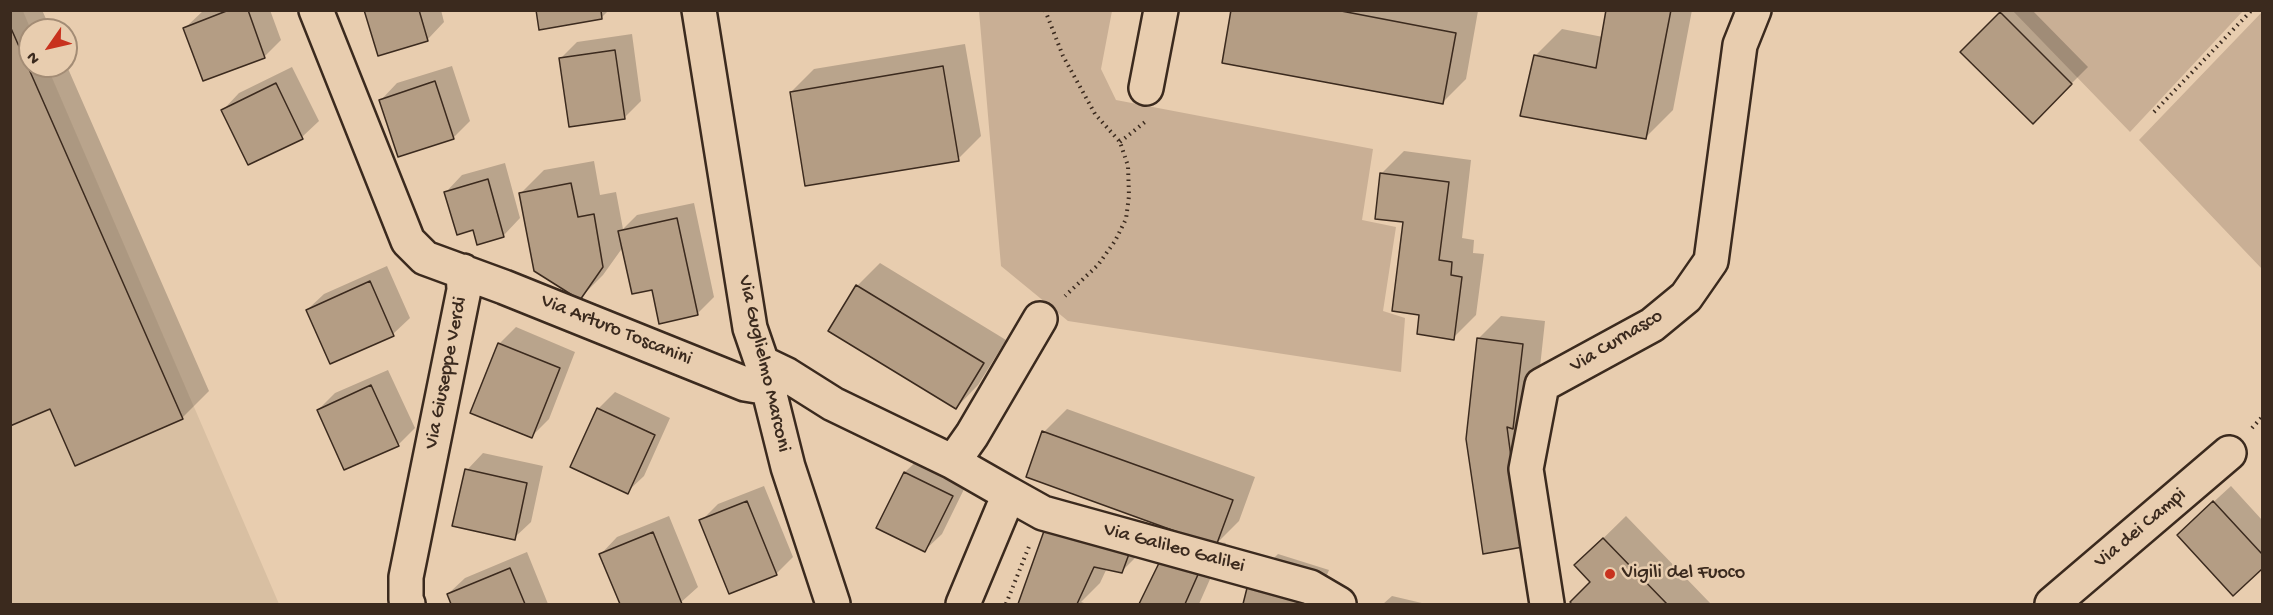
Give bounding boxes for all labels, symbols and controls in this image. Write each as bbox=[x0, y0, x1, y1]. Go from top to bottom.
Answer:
north arrow bbox=[18, 18, 78, 78]
text: N bbox=[24, 48, 45, 67]
street label: Via Guglielmo Marconi bbox=[731, 273, 795, 455]
street label: Via Arturo Toscanini bbox=[537, 290, 695, 372]
street label: Via Giuseppe Verdi bbox=[420, 295, 474, 451]
street label: Via Curnasco bbox=[1566, 305, 1668, 379]
street label: Via dei Campi bbox=[2090, 484, 2192, 574]
street label: Via Galileo Galilei bbox=[1101, 519, 1247, 579]
place label: Vigili del Fuoco bbox=[1622, 562, 1745, 586]
marker: Vigili del Fuoco bbox=[1603, 567, 1617, 581]

